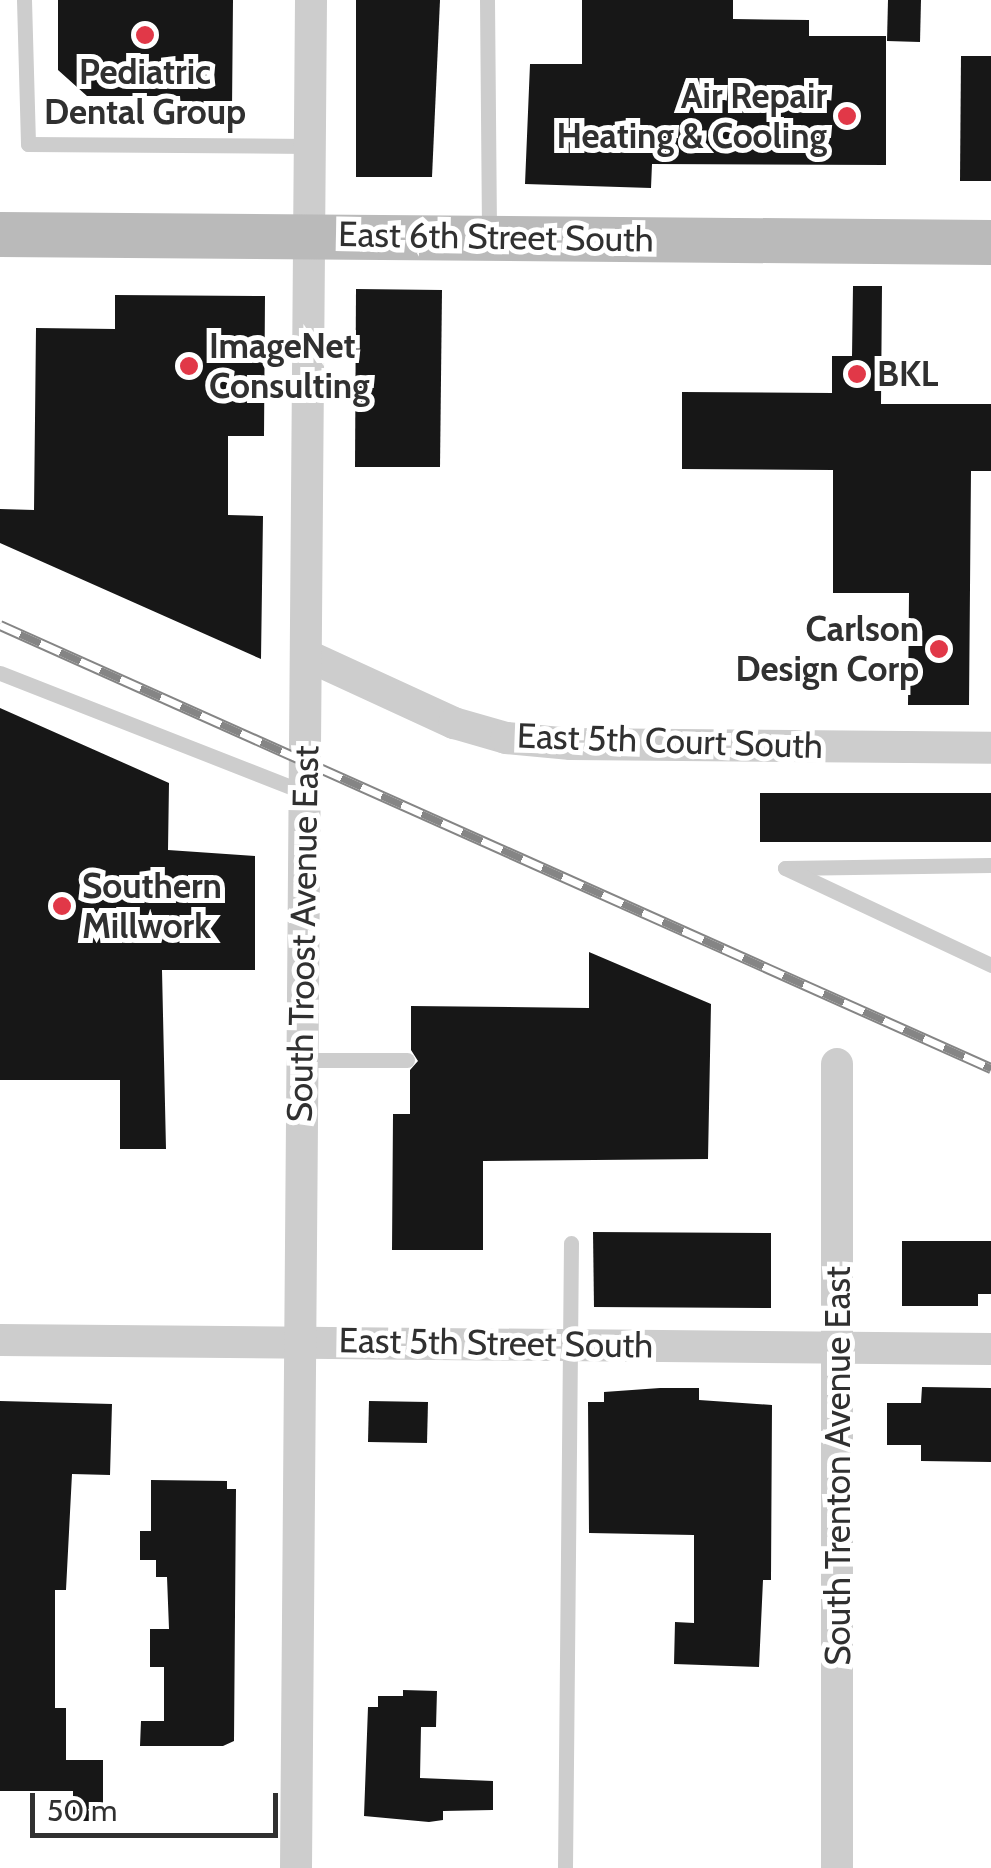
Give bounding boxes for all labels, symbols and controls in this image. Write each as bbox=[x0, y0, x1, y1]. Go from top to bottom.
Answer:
marker: Pediatric Dental Group bbox=[134, 24, 156, 46]
place label: Pediatric Dental Group bbox=[44, 51, 246, 133]
place label: Air Repair Heating & Cooling bbox=[556, 75, 827, 157]
marker: Air Repair Heating & Cooling bbox=[836, 105, 858, 127]
street label: East 6th Street South bbox=[338, 213, 654, 261]
place label: ImageNet Consulting bbox=[209, 325, 370, 407]
place label: BKL bbox=[877, 353, 938, 395]
marker: ImageNet Consulting bbox=[178, 355, 200, 377]
marker: BKL bbox=[846, 363, 868, 385]
place label: Carlson Design Corp bbox=[736, 608, 919, 690]
marker: Carlson Design Corp bbox=[928, 638, 950, 660]
street label: East 5th Court South bbox=[516, 715, 824, 767]
street label: South Troost Avenue East bbox=[279, 745, 327, 1123]
place label: Southern Millwork bbox=[82, 865, 222, 947]
marker: Southern Millwork bbox=[51, 895, 73, 917]
street label: South Trenton Avenue East bbox=[817, 1266, 859, 1666]
street label: East 5th Street South bbox=[338, 1319, 654, 1367]
scale bar bbox=[35, 1773, 282, 1835]
text: 50 m bbox=[47, 1792, 117, 1829]

